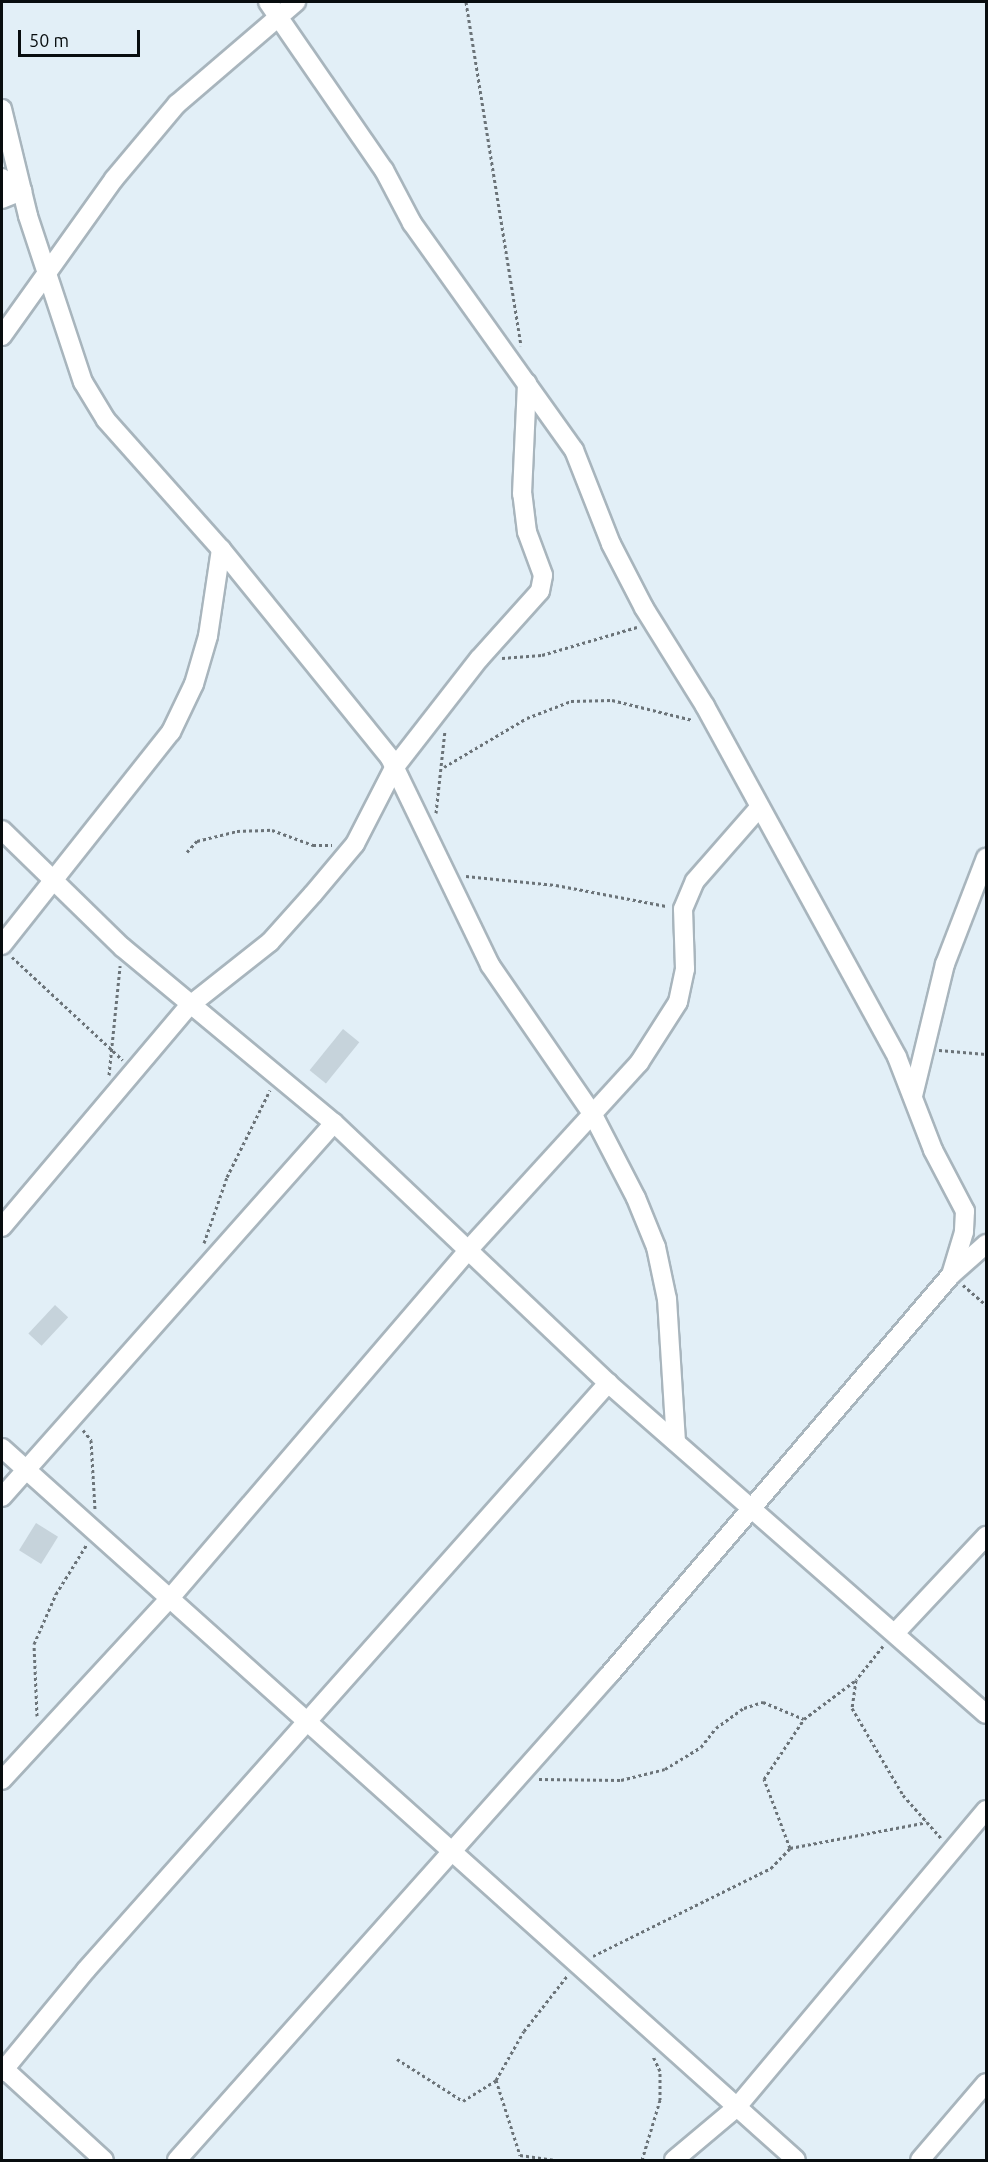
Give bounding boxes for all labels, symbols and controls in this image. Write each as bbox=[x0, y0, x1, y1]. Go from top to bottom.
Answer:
scale bar bbox=[21, 18, 142, 56]
text: 50 m bbox=[29, 30, 69, 50]

